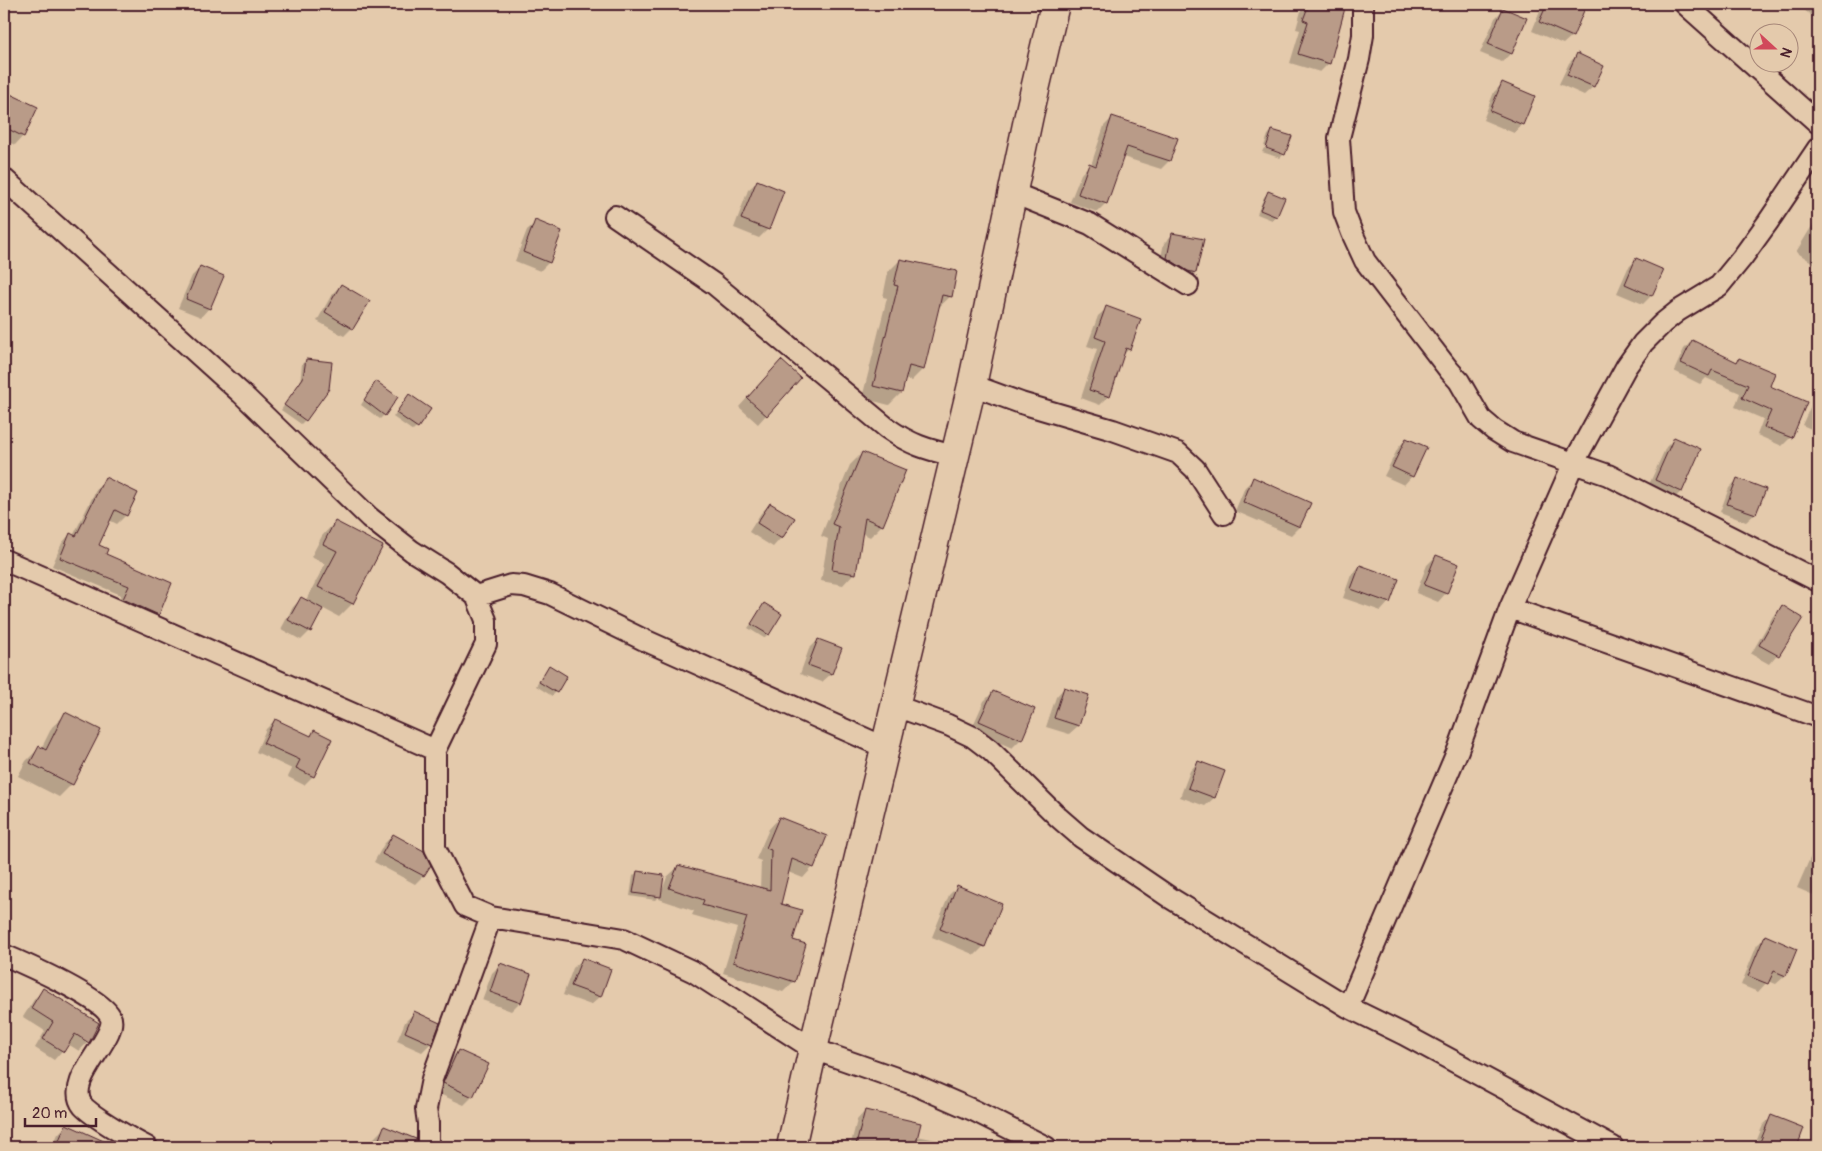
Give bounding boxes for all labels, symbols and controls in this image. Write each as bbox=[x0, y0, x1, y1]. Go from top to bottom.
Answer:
north arrow bbox=[1750, 22, 1800, 72]
text: N bbox=[1776, 45, 1795, 60]
scale bar bbox=[25, 1096, 96, 1128]
text: 20 m bbox=[32, 1104, 67, 1123]

